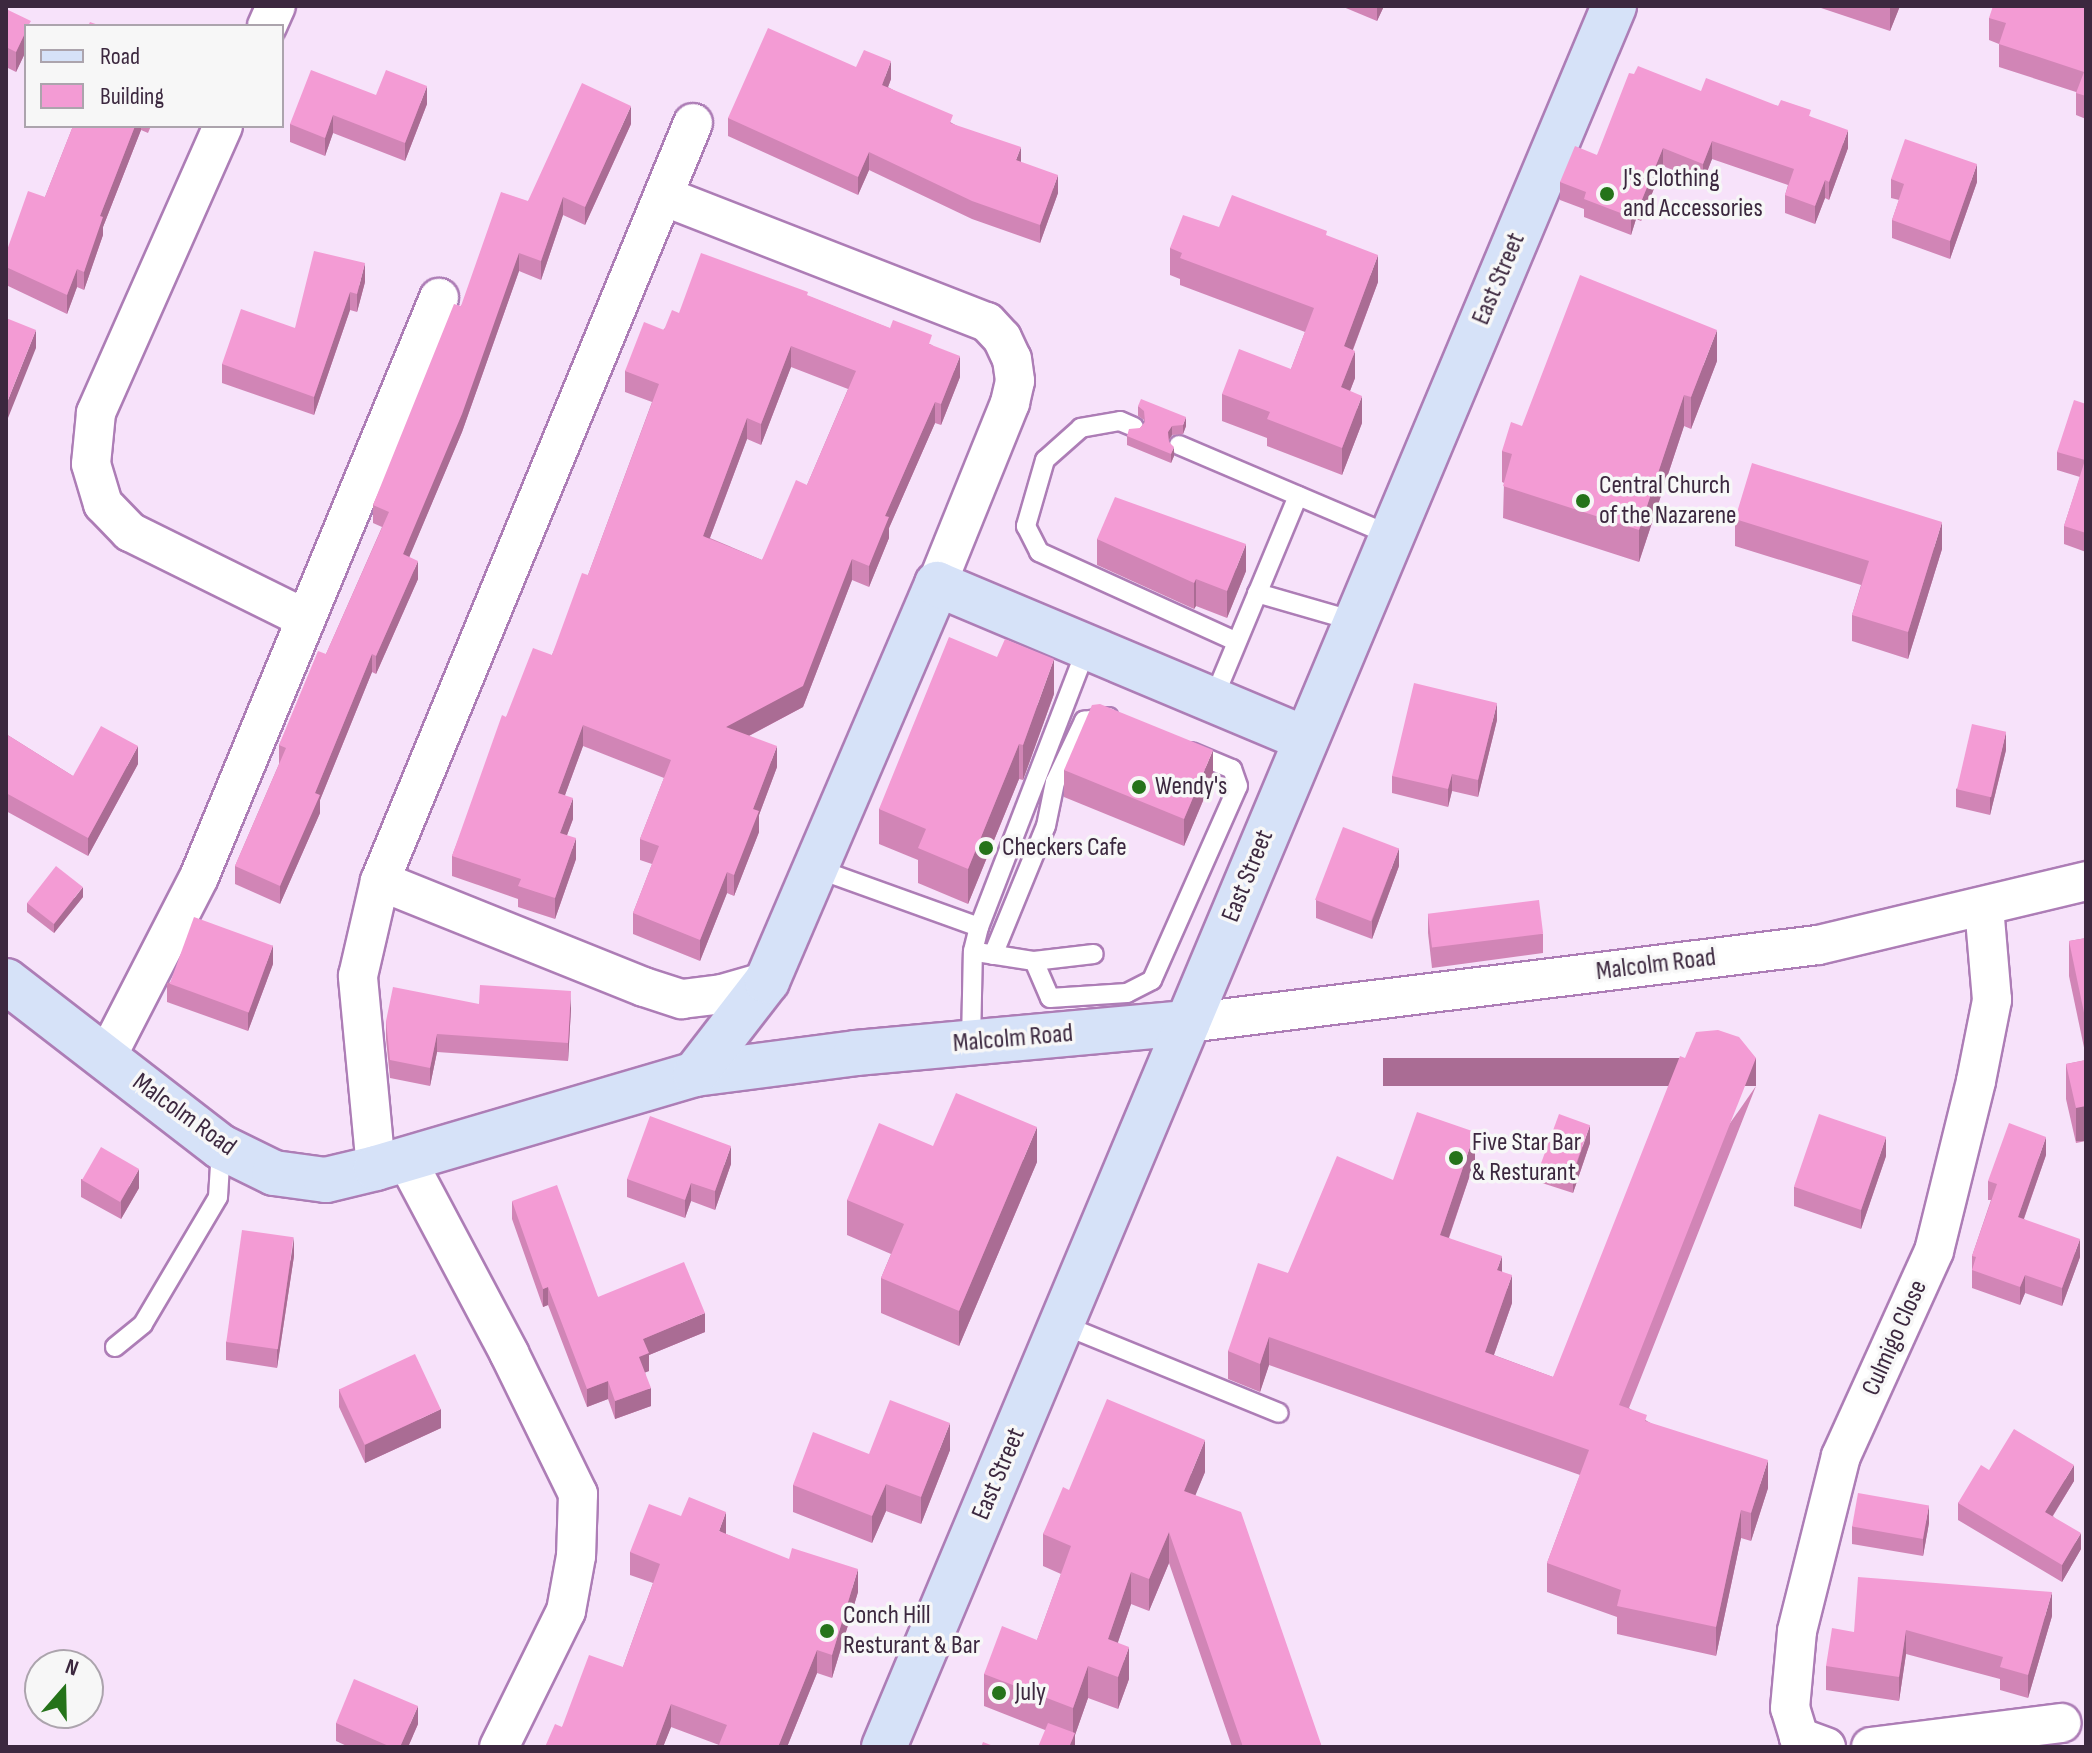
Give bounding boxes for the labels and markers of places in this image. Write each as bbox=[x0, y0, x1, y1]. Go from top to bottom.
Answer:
place label: J's Clothing and Accessories bbox=[1623, 163, 1763, 224]
marker: J's Clothing and Accessories bbox=[1598, 185, 1616, 203]
place label: Central Church of the Nazarene bbox=[1599, 470, 1737, 532]
marker: Central Church of the Nazarene bbox=[1574, 492, 1592, 510]
place label: Wendy's bbox=[1155, 771, 1227, 803]
marker: Wendy's bbox=[1130, 778, 1148, 796]
place label: Checkers Cafe bbox=[1002, 832, 1127, 864]
marker: Checkers Cafe bbox=[977, 839, 995, 857]
place label: Five Star Bar & Resturant bbox=[1472, 1127, 1581, 1188]
marker: Five Star Bar & Resturant bbox=[1447, 1149, 1465, 1167]
place label: Conch Hill Resturant & Bar bbox=[843, 1600, 980, 1662]
marker: Conch Hill Resturant & Bar bbox=[818, 1622, 836, 1640]
place label: July bbox=[1015, 1677, 1046, 1709]
marker: July bbox=[990, 1684, 1008, 1702]

